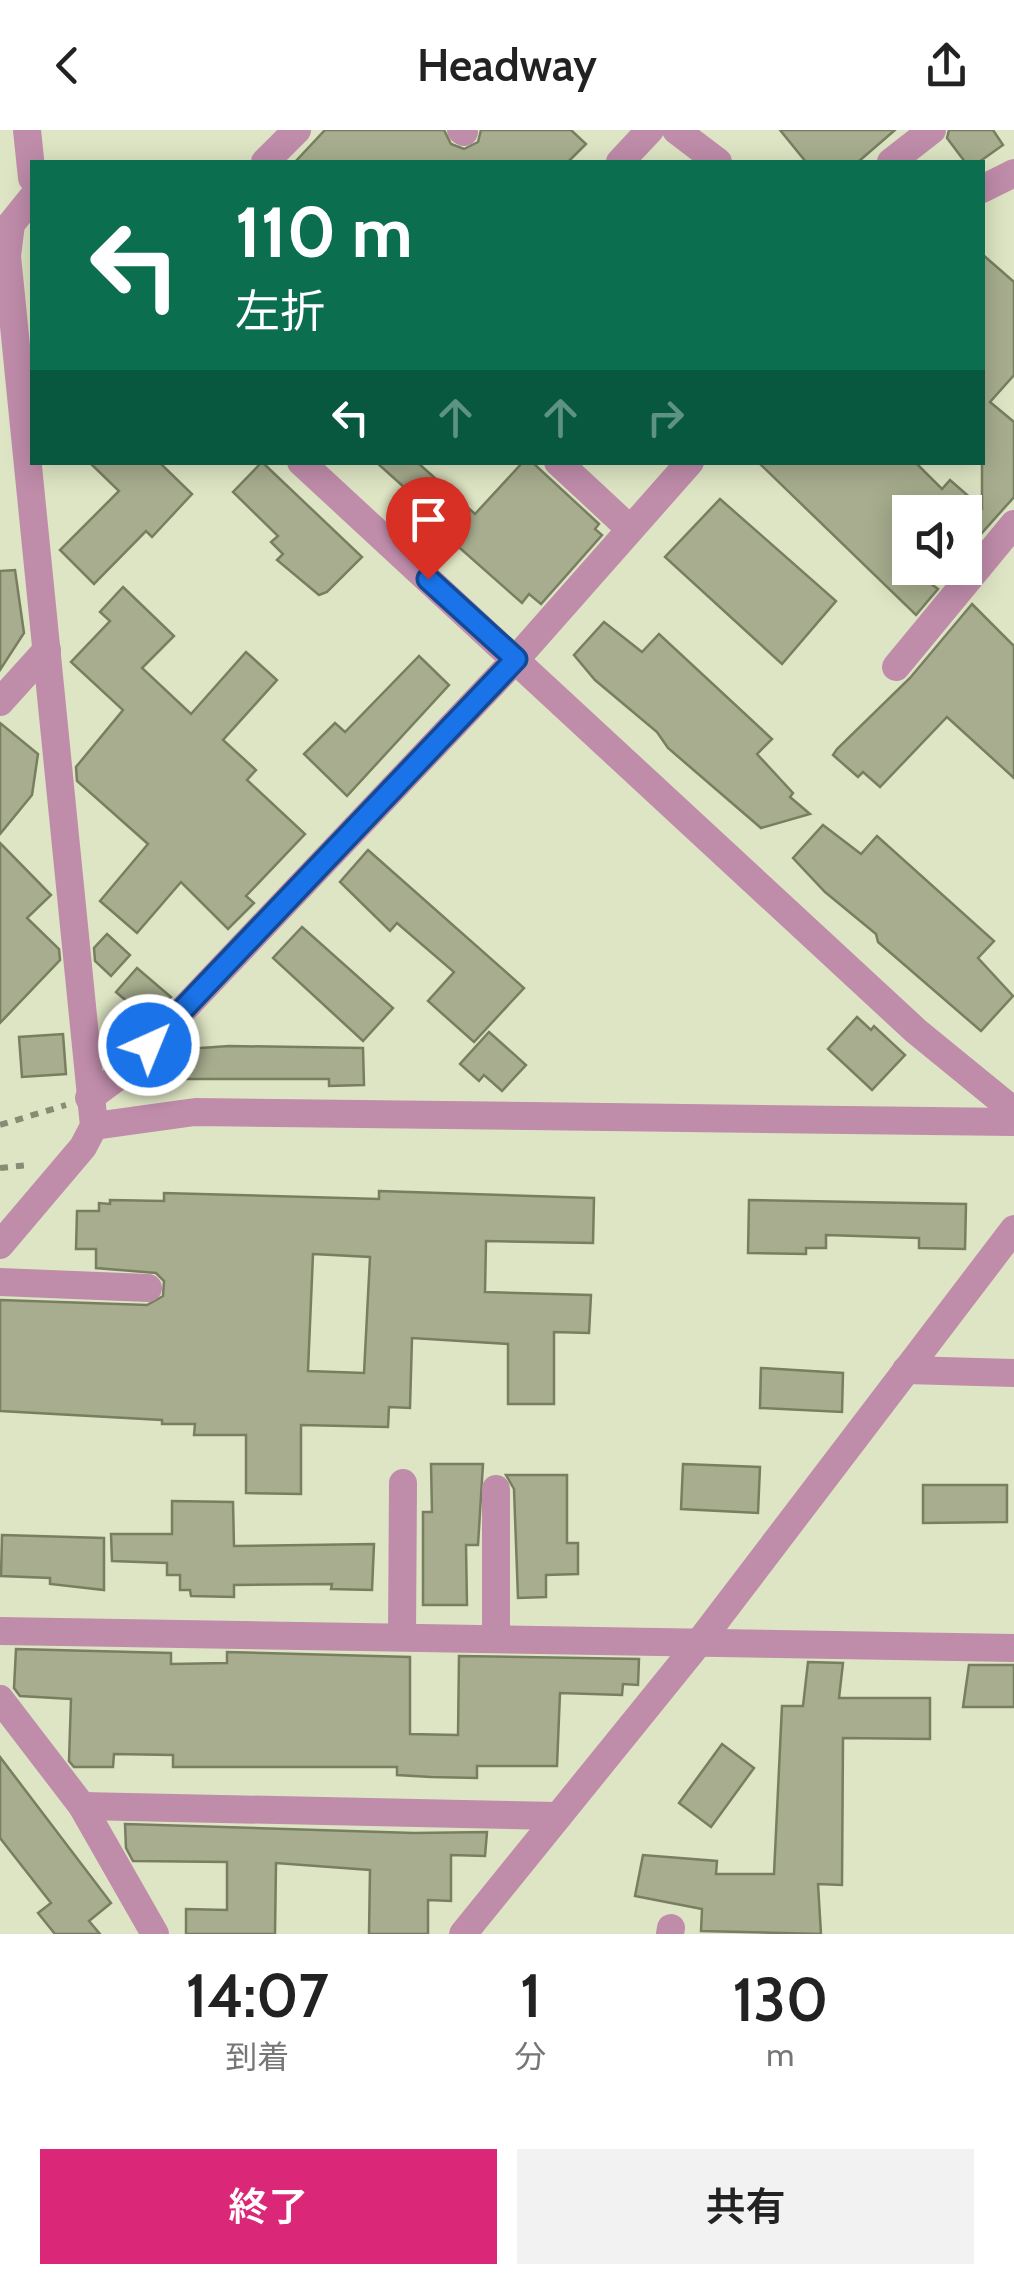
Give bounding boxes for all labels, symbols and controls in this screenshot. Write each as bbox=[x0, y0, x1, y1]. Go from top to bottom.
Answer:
icon: back bbox=[40, 38, 95, 93]
text: Headway bbox=[417, 38, 597, 92]
icon: share bbox=[919, 38, 974, 93]
text: 110 m bbox=[235, 189, 413, 275]
icon: left bbox=[70, 200, 200, 330]
text: 左折 bbox=[235, 284, 325, 338]
icon: left bbox=[323, 390, 378, 445]
icon: ahead bbox=[428, 390, 483, 445]
icon: ahead bbox=[533, 390, 588, 445]
icon: right bbox=[638, 390, 693, 445]
pin bbox=[386, 477, 471, 580]
icon: arrive bbox=[401, 492, 456, 547]
map controls bbox=[892, 495, 982, 585]
button: sound bbox=[892, 495, 982, 585]
position arrow bbox=[97, 993, 201, 1097]
text: 14:07 bbox=[186, 1959, 329, 2032]
text: 1 bbox=[520, 1959, 541, 2032]
text: 130 bbox=[732, 1963, 828, 2036]
text: m bbox=[766, 2035, 794, 2074]
text: 到着 bbox=[225, 2037, 289, 2076]
text: 分 bbox=[515, 2037, 547, 2076]
button: 終了 bbox=[40, 2149, 497, 2264]
button: 共有 bbox=[517, 2149, 974, 2264]

